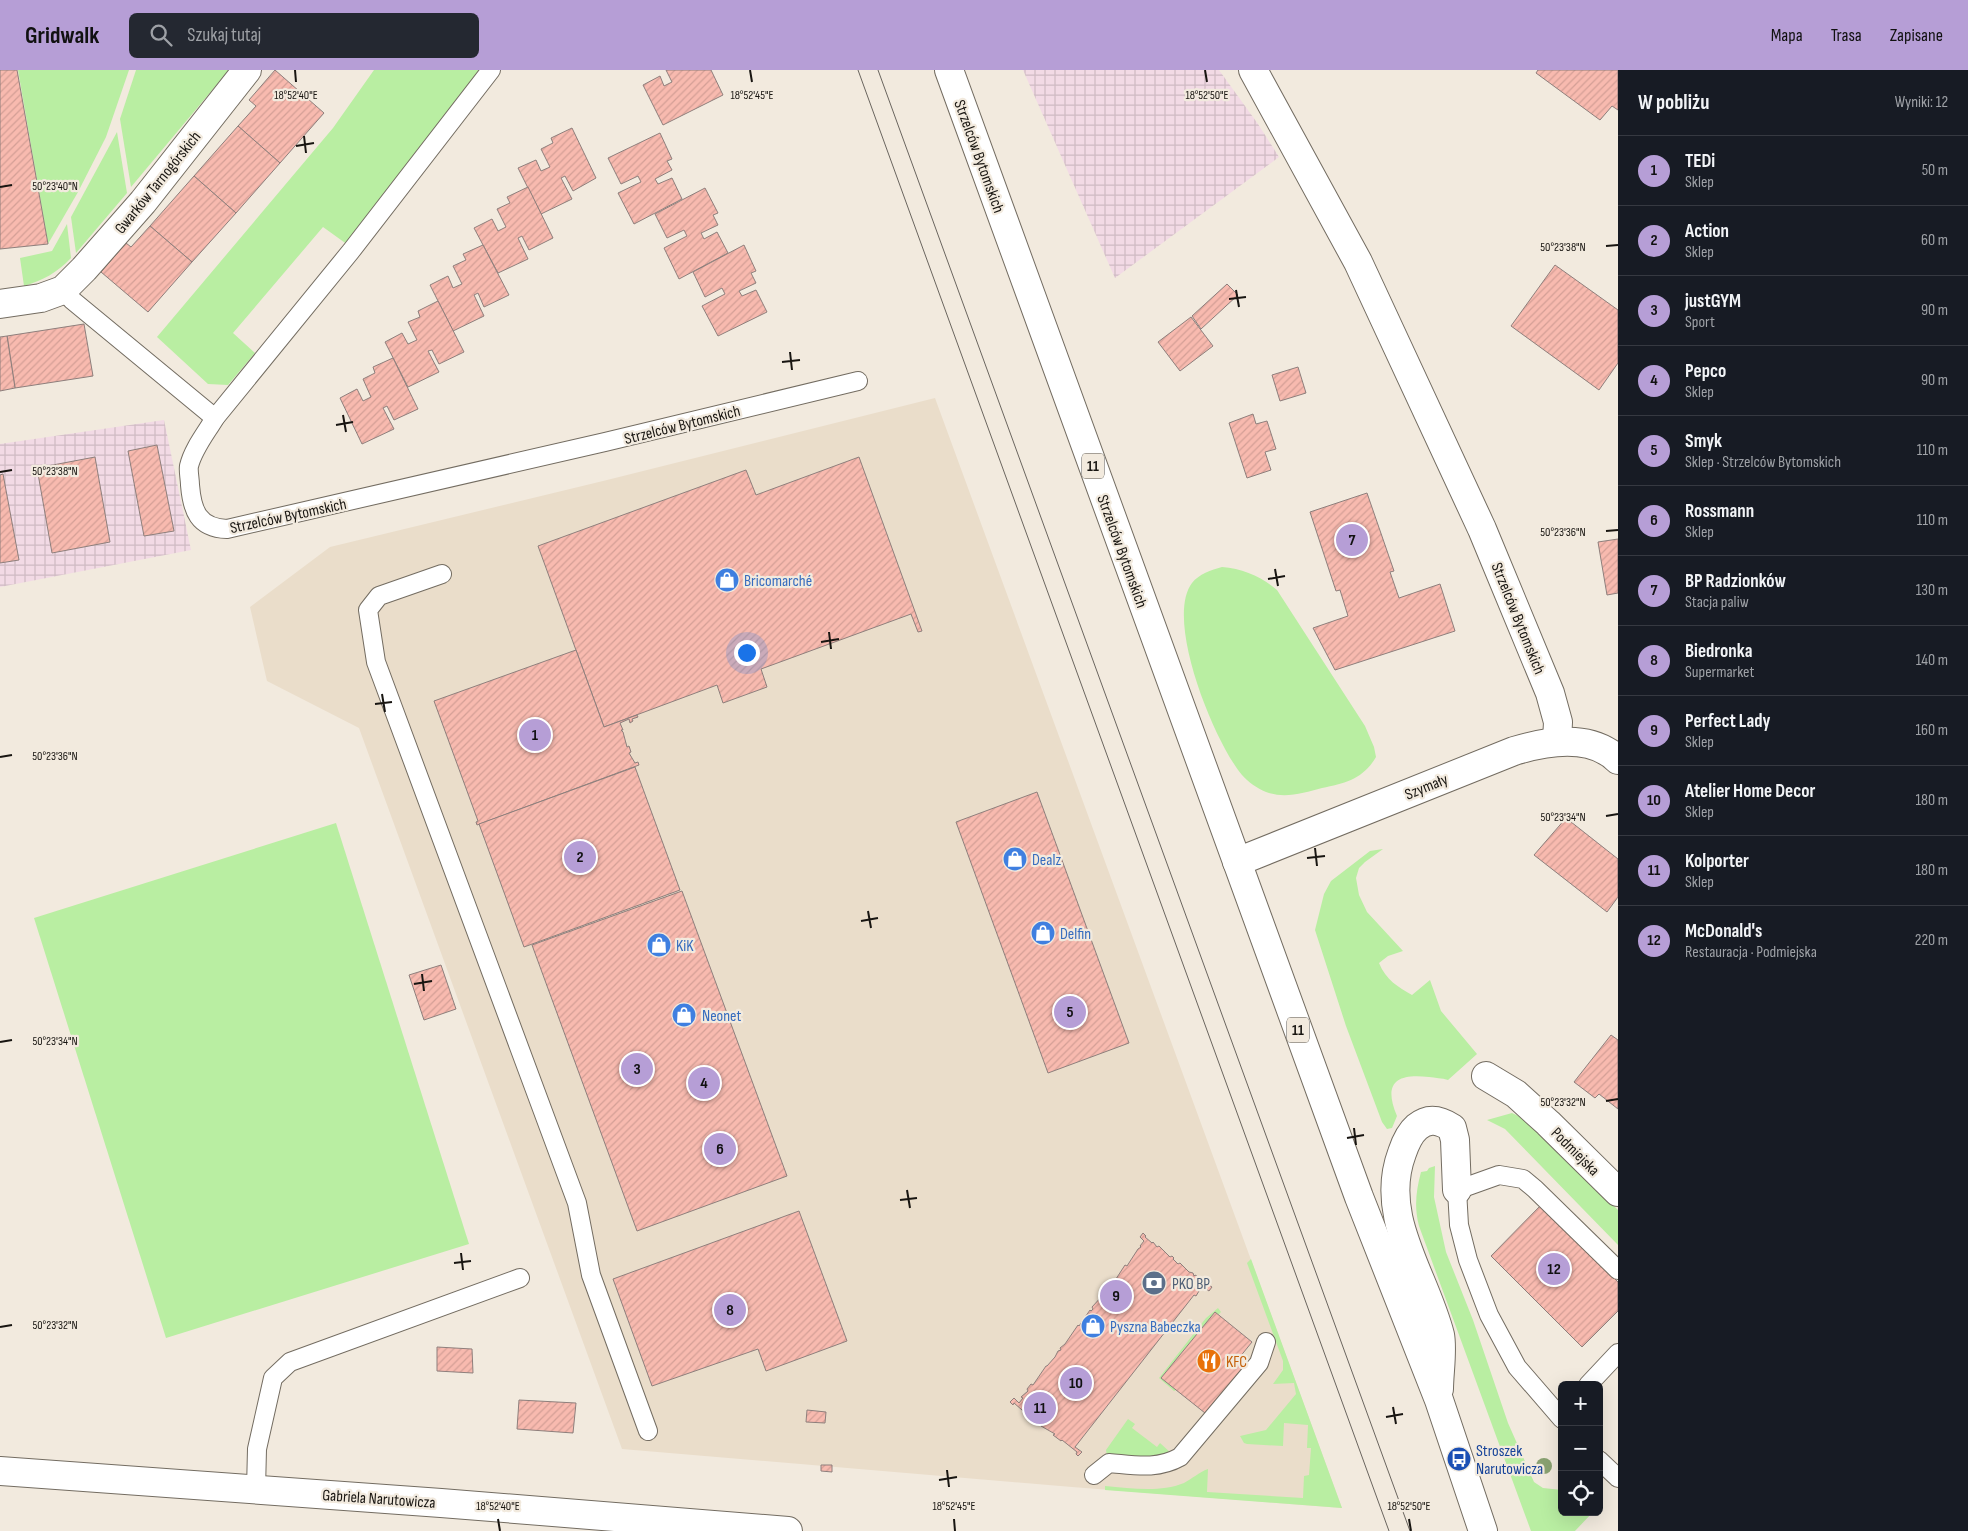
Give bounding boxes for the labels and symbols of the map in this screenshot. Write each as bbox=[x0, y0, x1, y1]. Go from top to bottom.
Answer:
text: 18°52'40"E bbox=[274, 88, 318, 103]
text: 18°52'45"E bbox=[731, 88, 773, 103]
text: 18°52'50"E bbox=[1185, 88, 1229, 103]
street label: Strzelców Bytomskich bbox=[949, 97, 1008, 216]
street label: Gwarków Tarnogórskich bbox=[111, 128, 205, 238]
text: 50°23'40"N bbox=[32, 179, 78, 194]
text: 50°23'38"N bbox=[1540, 240, 1586, 255]
street label: Strzelców Bytomskich bbox=[622, 402, 742, 449]
road number: 11 bbox=[1082, 454, 1104, 478]
text: 50°23'38"N bbox=[32, 464, 78, 479]
street label: Strzelców Bytomskich bbox=[1092, 492, 1151, 611]
street label: Strzelców Bytomskich bbox=[228, 495, 348, 538]
pin: 7 bbox=[1336, 521, 1368, 559]
text: 50°23'36"N bbox=[1540, 525, 1586, 540]
street label: Strzelców Bytomskich bbox=[1487, 560, 1549, 677]
shop icon: Bricomarché bbox=[714, 567, 740, 593]
place label: Bricomarché bbox=[744, 572, 812, 591]
your location bbox=[734, 640, 760, 666]
pin: 1 bbox=[519, 716, 551, 754]
text: 50°23'36"N bbox=[32, 749, 78, 764]
street label: Szymały bbox=[1402, 770, 1451, 805]
text: 50°23'34"N bbox=[1540, 810, 1586, 825]
pin: 2 bbox=[564, 838, 596, 876]
shop icon: Dealz bbox=[1002, 846, 1028, 872]
place label: Dealz bbox=[1032, 851, 1061, 870]
shop icon: Delfin bbox=[1030, 920, 1056, 946]
place label: Delfin bbox=[1060, 925, 1091, 944]
shop icon: KiK bbox=[646, 932, 672, 958]
place label: KiK bbox=[676, 937, 694, 956]
pin: 5 bbox=[1054, 993, 1086, 1031]
shop icon: Neonet bbox=[671, 1002, 697, 1028]
place label: Neonet bbox=[702, 1007, 741, 1026]
road number: 11 bbox=[1287, 1018, 1309, 1042]
text: 50°23'34"N bbox=[32, 1034, 78, 1049]
pin: 3 bbox=[621, 1050, 653, 1088]
pin: 4 bbox=[688, 1064, 720, 1102]
text: 50°23'32"N bbox=[1540, 1095, 1586, 1110]
street label: Podmiejska bbox=[1547, 1124, 1603, 1180]
pin: 6 bbox=[704, 1130, 736, 1168]
pin: 12 bbox=[1538, 1250, 1570, 1288]
bank icon: PKO BP bbox=[1141, 1270, 1167, 1296]
place label: PKO BP bbox=[1172, 1275, 1210, 1294]
pin: 9 bbox=[1100, 1277, 1132, 1315]
pin: 8 bbox=[714, 1291, 746, 1329]
shop icon: Pyszna Babeczka bbox=[1080, 1313, 1106, 1339]
text: 50°23'32"N bbox=[32, 1318, 78, 1333]
place label: Pyszna Babeczka bbox=[1110, 1318, 1201, 1337]
restaurant icon: KFC bbox=[1196, 1348, 1222, 1374]
place label: KFC bbox=[1226, 1353, 1247, 1372]
pin: 10 bbox=[1060, 1364, 1092, 1402]
pin: 11 bbox=[1024, 1389, 1056, 1427]
place label: Stroszek Narutowicza bbox=[1476, 1442, 1543, 1479]
bus stop icon: Stroszek Narutowicza bbox=[1446, 1446, 1472, 1472]
street label: Gabriela Narutowicza bbox=[322, 1486, 436, 1513]
text: 18°52'40"E bbox=[476, 1499, 520, 1514]
text: 18°52'45"E bbox=[933, 1499, 975, 1514]
text: 18°52'50"E bbox=[1387, 1499, 1431, 1514]

